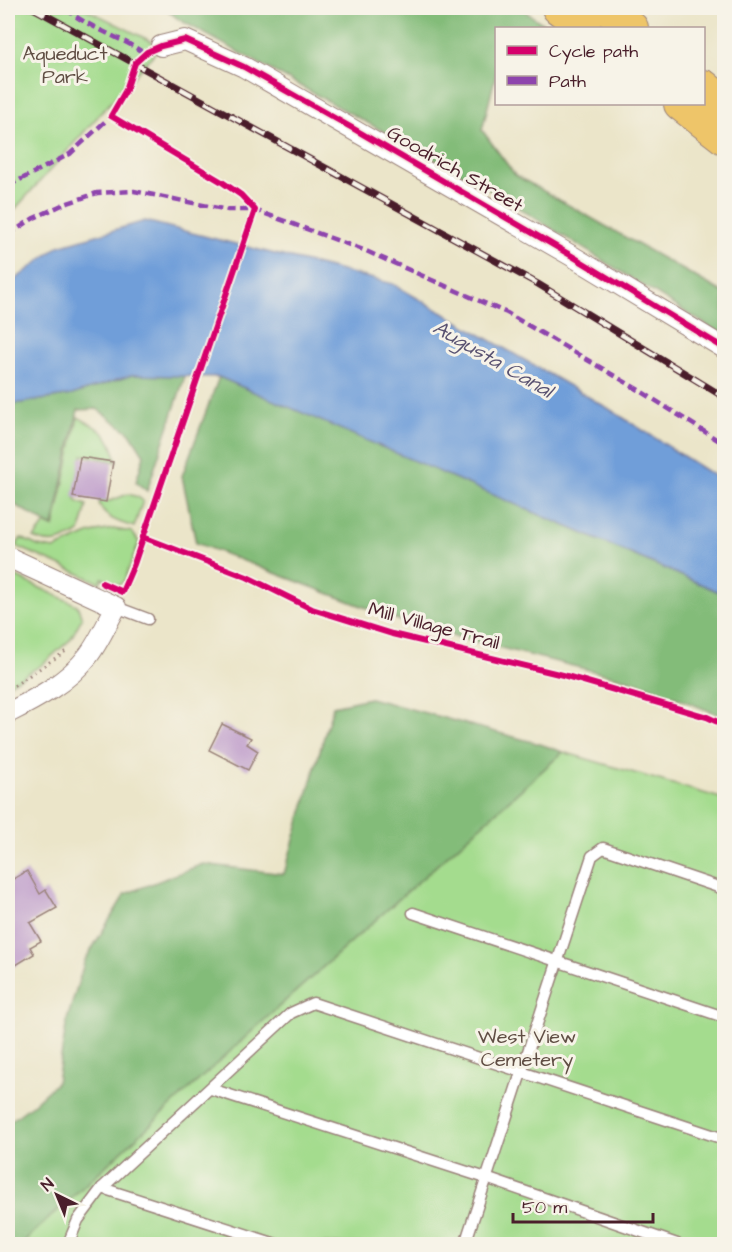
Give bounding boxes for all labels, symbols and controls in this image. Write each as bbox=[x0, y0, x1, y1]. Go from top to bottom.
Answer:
legend bbox=[495, 27, 705, 105]
text: Cycle path bbox=[549, 39, 638, 65]
park label: Aqueduct Park bbox=[22, 40, 108, 91]
text: Path bbox=[549, 69, 586, 94]
street label: Goodrich Street bbox=[382, 119, 528, 219]
water label: Augusta Canal bbox=[427, 313, 561, 407]
street label: Mill Village Trail bbox=[365, 595, 503, 658]
park label: West View Cemetery bbox=[478, 1023, 576, 1075]
north arrow bbox=[27, 1165, 87, 1225]
text: N bbox=[36, 1173, 59, 1196]
scale bar bbox=[513, 1186, 652, 1224]
text: 50 m bbox=[522, 1195, 567, 1220]

